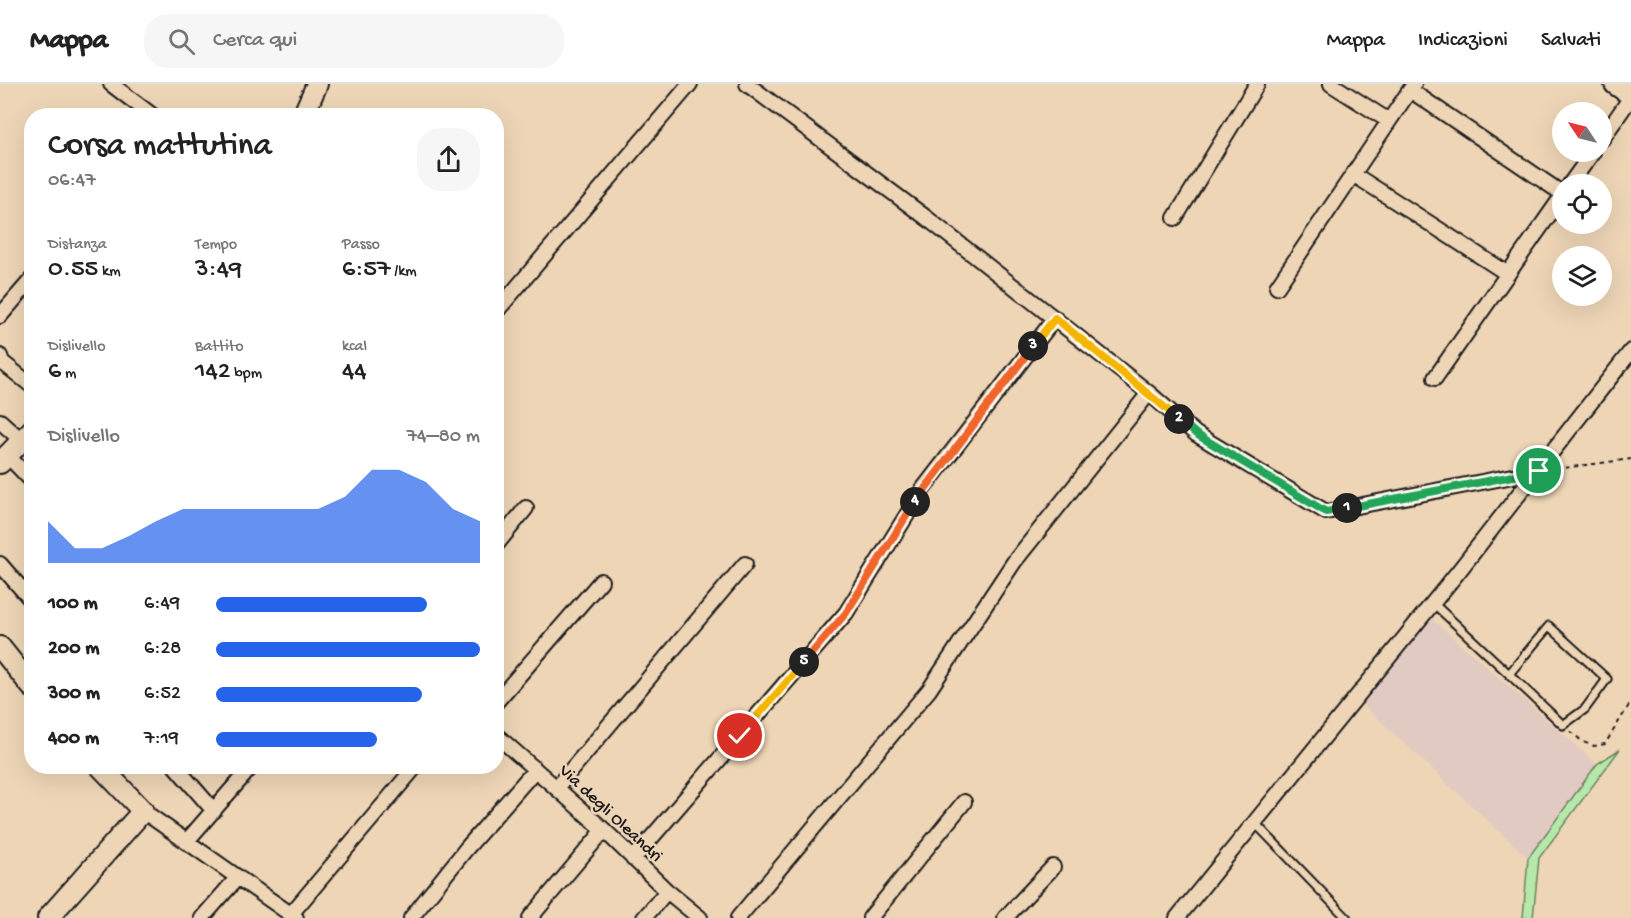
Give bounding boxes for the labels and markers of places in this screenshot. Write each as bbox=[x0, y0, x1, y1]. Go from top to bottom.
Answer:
pin: 3 bbox=[1018, 331, 1048, 361]
pin: 2 bbox=[1164, 404, 1194, 434]
pin bbox=[1513, 445, 1564, 496]
pin: 4 bbox=[900, 487, 930, 517]
pin: 1 bbox=[1332, 493, 1362, 523]
pin: 5 bbox=[789, 647, 819, 677]
pin bbox=[714, 710, 765, 761]

